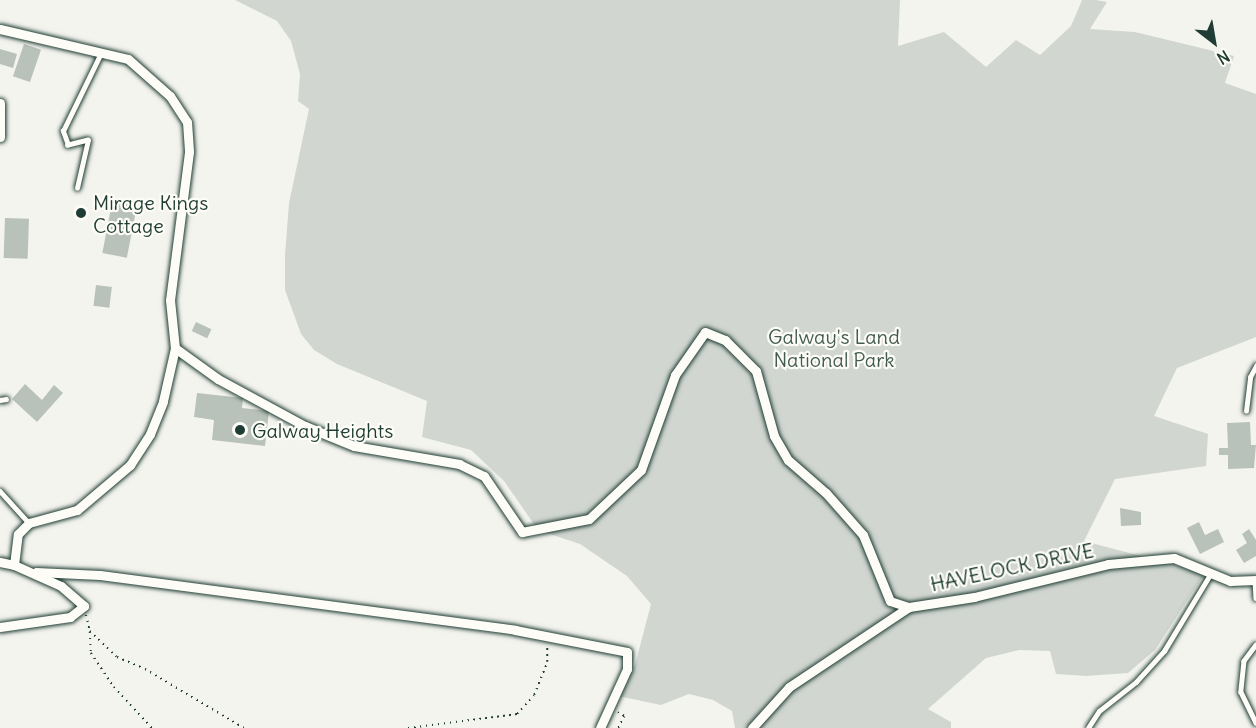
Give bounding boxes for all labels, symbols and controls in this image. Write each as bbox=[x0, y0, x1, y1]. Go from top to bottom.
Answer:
north arrow bbox=[1184, 12, 1244, 72]
text: N bbox=[1213, 46, 1233, 69]
place label: Mirage Kings Cottage bbox=[93, 190, 208, 237]
marker: Mirage Kings Cottage bbox=[74, 206, 88, 220]
park label: Galway's Land National Park bbox=[768, 324, 900, 371]
place label: Galway Heights bbox=[252, 418, 393, 442]
marker: Galway Heights bbox=[233, 423, 247, 437]
street label: HAVELOCK DRIVE bbox=[928, 538, 1096, 596]

